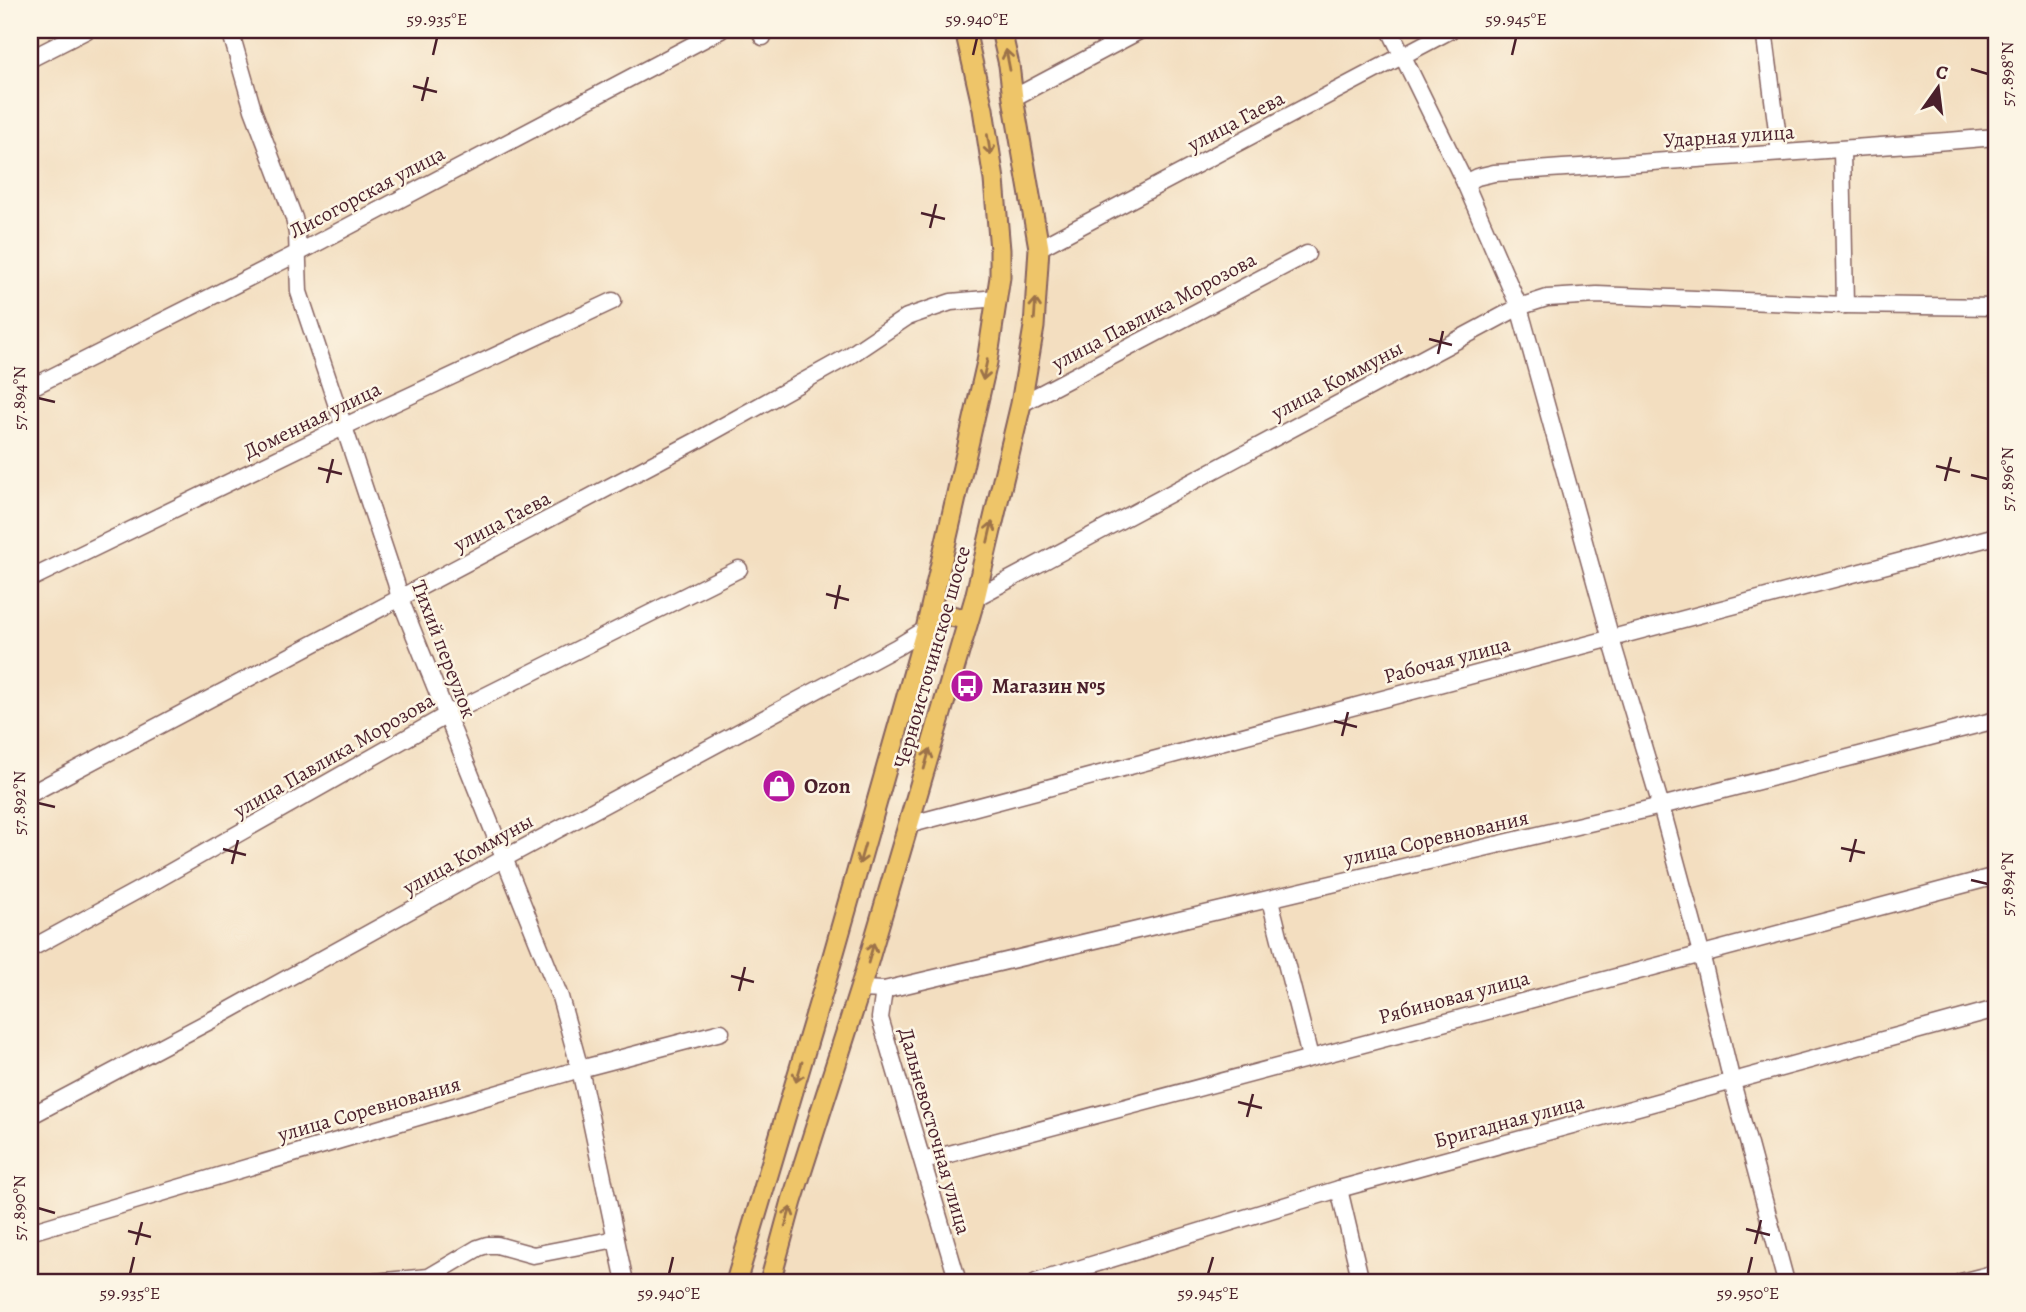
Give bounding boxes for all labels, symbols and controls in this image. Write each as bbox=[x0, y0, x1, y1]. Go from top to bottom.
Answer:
text: 59.935°E bbox=[407, 7, 467, 31]
text: 59.940°E bbox=[945, 7, 1009, 31]
text: 59.945°E bbox=[1485, 7, 1547, 31]
text: 57.898°N bbox=[1995, 42, 2019, 106]
one-way arrow bbox=[1000, 49, 1014, 72]
north arrow bbox=[1904, 52, 1974, 122]
text: С bbox=[1933, 58, 1951, 87]
street label: улица Гаева bbox=[1182, 84, 1290, 159]
street label: Ударная улица bbox=[1663, 117, 1796, 155]
one-way arrow bbox=[982, 133, 995, 156]
street label: Лисогорская улица bbox=[284, 139, 450, 245]
street label: улица Павлика Морозова bbox=[1046, 245, 1261, 377]
one-way arrow bbox=[1029, 298, 1042, 321]
street label: улица Коммуны bbox=[1266, 334, 1408, 427]
one-way arrow bbox=[978, 358, 992, 381]
text: 57.894°N bbox=[7, 366, 31, 430]
street label: Доменная улица bbox=[239, 374, 386, 465]
text: 57.896°N bbox=[1995, 447, 2019, 511]
street label: улица Гаева bbox=[448, 484, 556, 559]
one-way arrow bbox=[984, 521, 998, 544]
street label: Черноисточинское шоссе bbox=[887, 542, 977, 772]
street label: Тихий переулок bbox=[405, 576, 483, 722]
street label: Рабочая улица bbox=[1381, 630, 1514, 690]
bus stop icon: Магазин №5 bbox=[948, 667, 986, 705]
place label: Магазин №5 bbox=[992, 672, 1106, 700]
street label: улица Павлика Морозова bbox=[227, 686, 440, 825]
one-way arrow bbox=[922, 749, 935, 771]
shop icon: Ozon bbox=[760, 767, 798, 805]
text: 57.892°N bbox=[7, 771, 31, 835]
place label: Ozon bbox=[804, 772, 851, 800]
street label: улица Соревнования bbox=[1340, 803, 1531, 873]
street label: улица Коммуны bbox=[397, 807, 538, 902]
one-way arrow bbox=[855, 843, 868, 865]
text: 57.894°N bbox=[1995, 852, 2019, 916]
one-way arrow bbox=[865, 942, 878, 964]
street label: Рябиновая улица bbox=[1375, 963, 1533, 1031]
street label: Дальневосточная улица bbox=[892, 1024, 978, 1238]
one-way arrow bbox=[791, 1061, 804, 1083]
street label: улица Соревнования bbox=[273, 1070, 464, 1149]
street label: Бригадная улица bbox=[1431, 1087, 1588, 1155]
text: 57.890°N bbox=[7, 1175, 31, 1241]
one-way arrow bbox=[782, 1206, 795, 1228]
text: 59.935°E bbox=[100, 1281, 160, 1305]
text: 59.940°E bbox=[637, 1281, 701, 1305]
text: 59.945°E bbox=[1177, 1281, 1239, 1305]
text: 59.950°E bbox=[1716, 1281, 1780, 1305]

